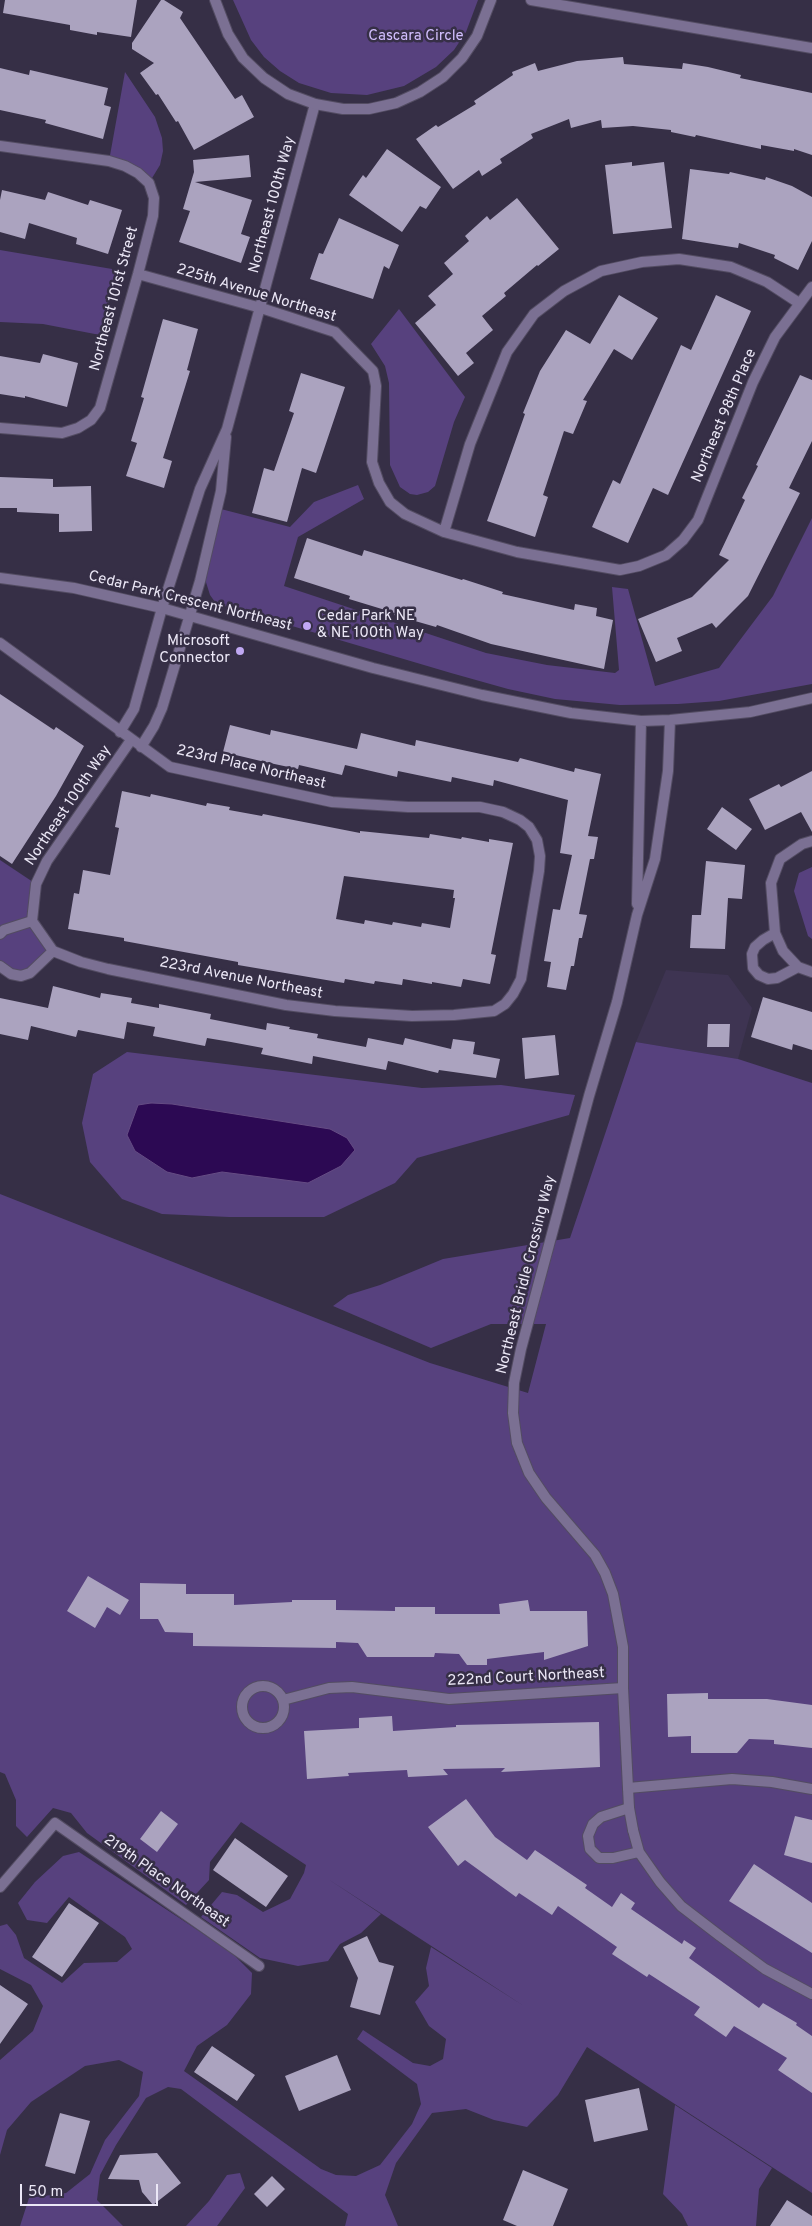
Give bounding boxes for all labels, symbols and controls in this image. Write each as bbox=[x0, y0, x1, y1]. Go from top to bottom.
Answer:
park label: Cascara Circle bbox=[368, 28, 464, 46]
street label: Northeast 100th Way bbox=[246, 135, 300, 275]
street label: Northeast 101st Street bbox=[87, 225, 143, 373]
street label: 225th Avenue Northeast bbox=[174, 261, 338, 327]
street label: Northeast 98th Place bbox=[689, 346, 761, 486]
street label: Cedar Park Crescent Northeast bbox=[86, 568, 294, 636]
place label: Cedar Park NE & NE 100th Way bbox=[317, 608, 424, 643]
marker: Cedar Park NE & NE 100th Way bbox=[301, 620, 313, 632]
place label: Microsoft Connector bbox=[159, 633, 230, 668]
marker: Microsoft Connector bbox=[234, 645, 246, 657]
street label: Northeast 100th Way bbox=[22, 742, 116, 870]
street label: 223rd Place Northeast bbox=[174, 742, 328, 794]
street label: 223rd Avenue Northeast bbox=[158, 954, 324, 1004]
street label: Northeast Bridle Crossing Way bbox=[494, 1174, 560, 1376]
street label: 222nd Court Northeast bbox=[447, 1665, 605, 1691]
street label: 219th Place Northeast bbox=[100, 1832, 232, 1932]
scale bar bbox=[22, 2174, 160, 2206]
text: 50 m bbox=[28, 2183, 63, 2202]

